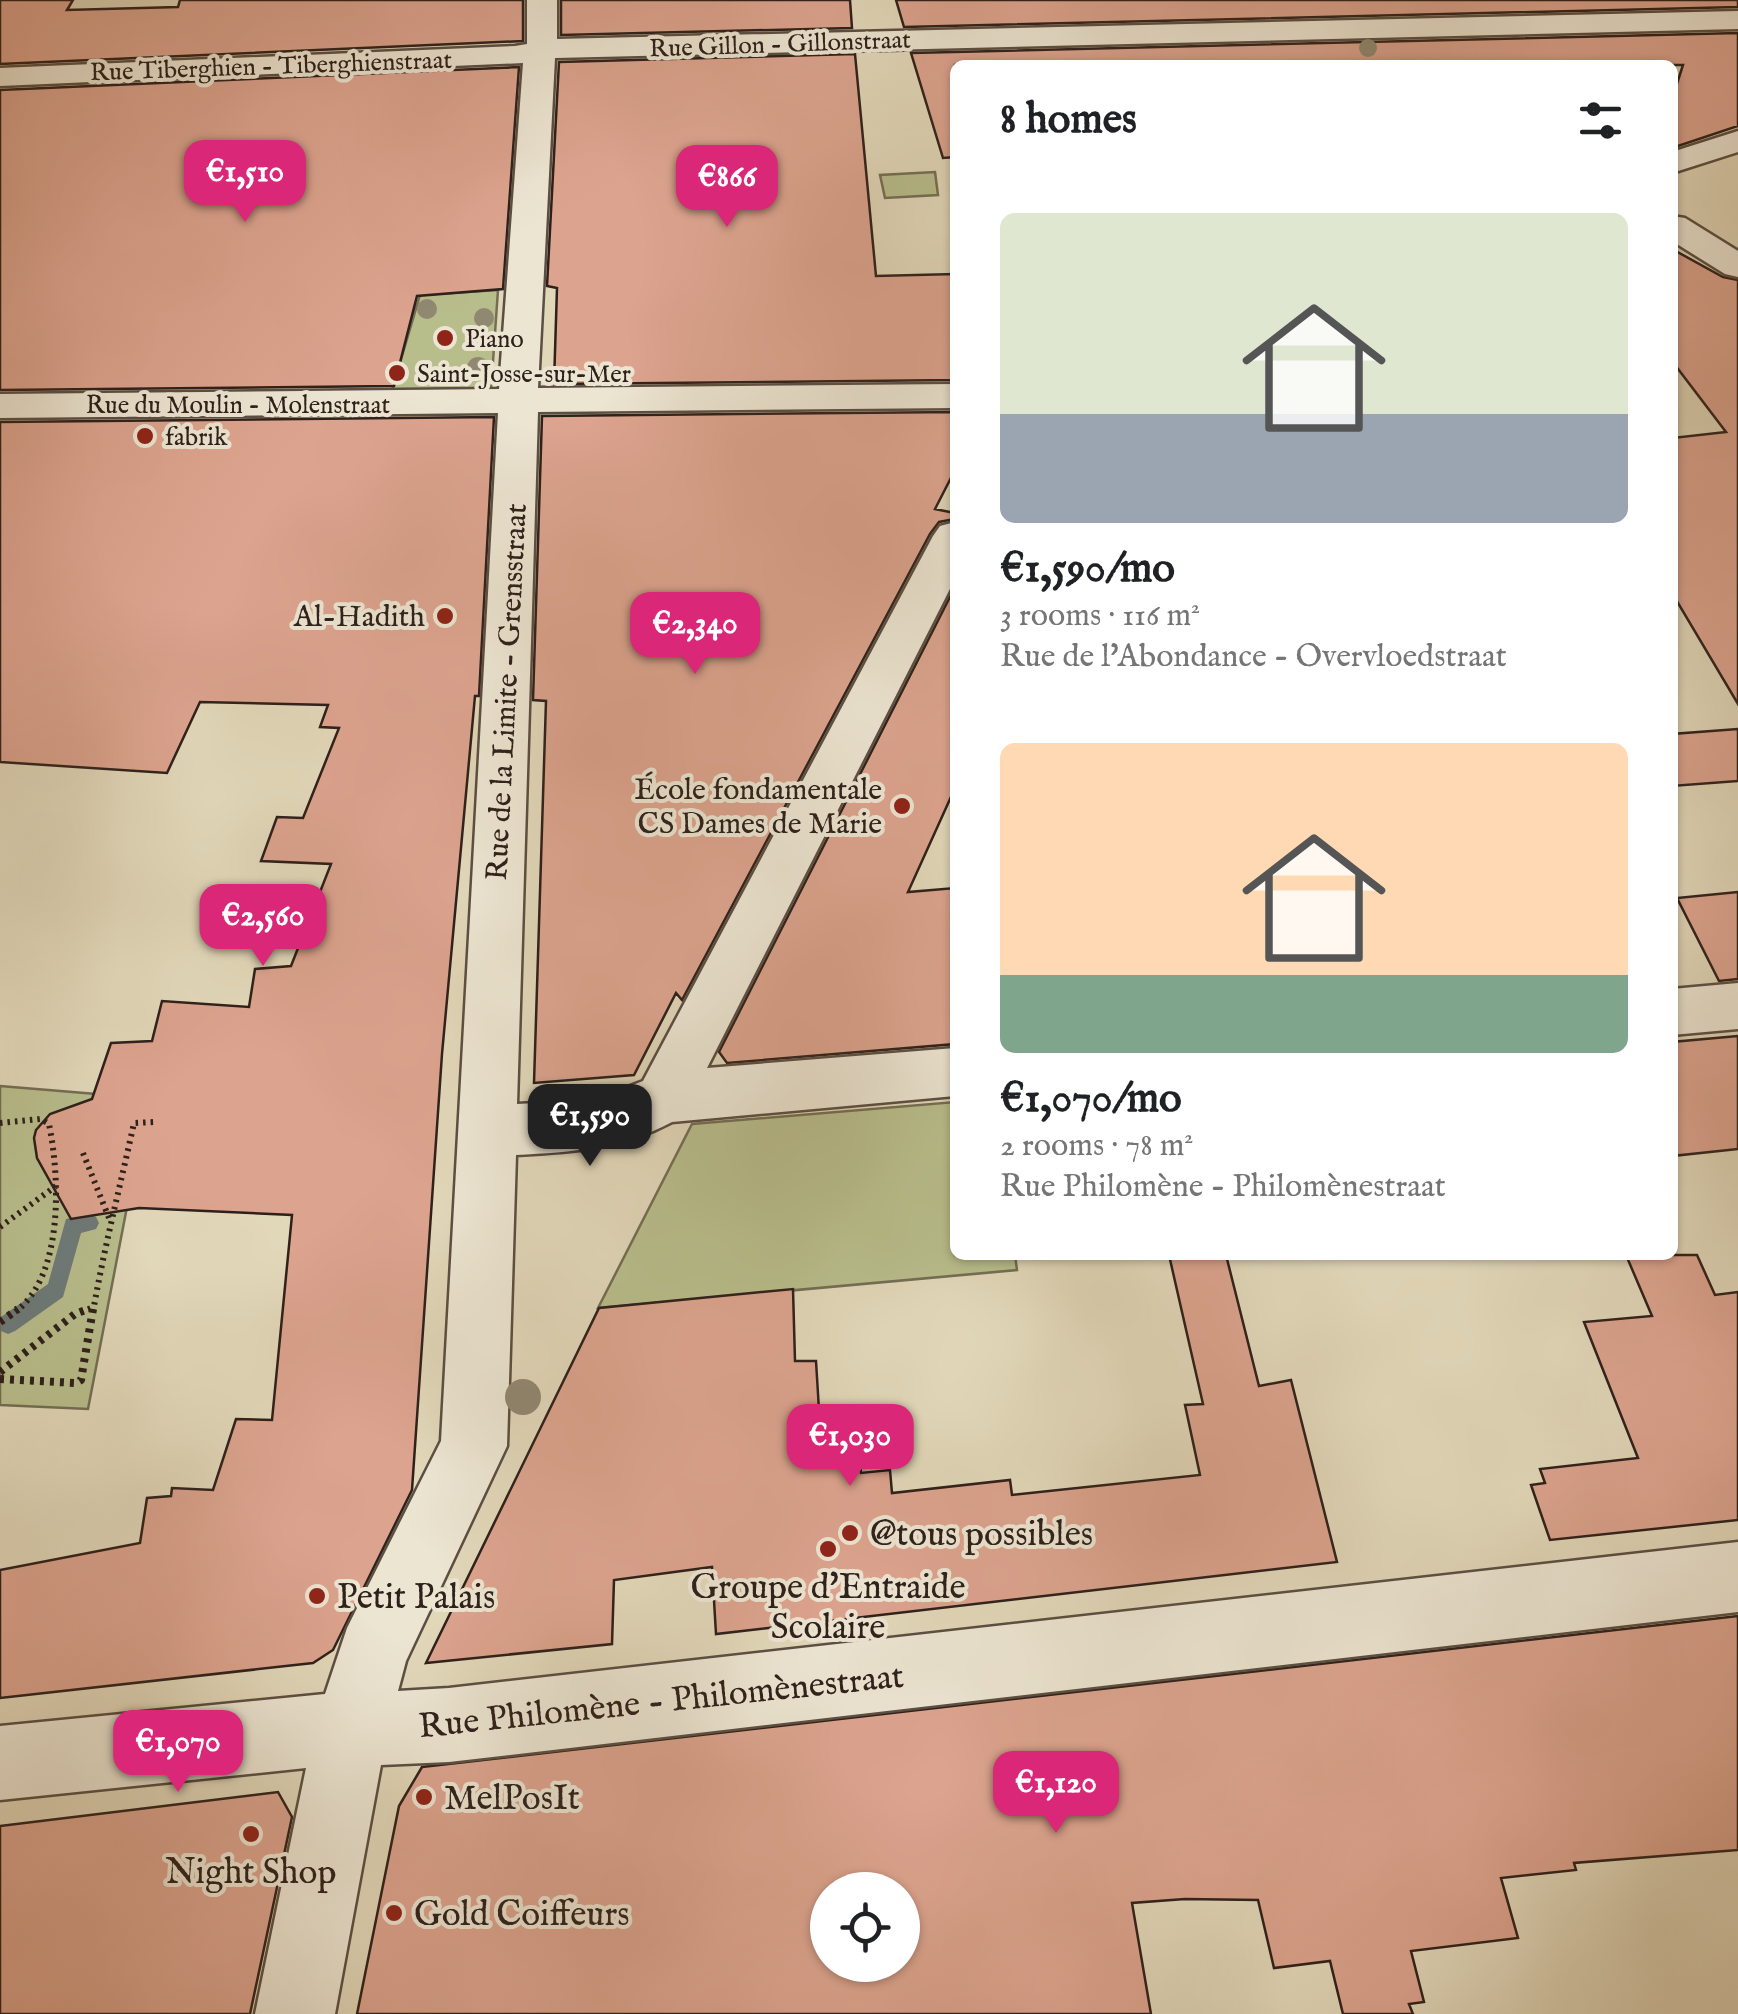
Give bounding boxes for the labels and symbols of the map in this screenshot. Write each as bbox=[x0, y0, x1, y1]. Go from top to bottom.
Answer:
street label: Rue Gillon - Gillonstraat bbox=[649, 24, 912, 66]
street label: Rue Tiberghien - Tiberghienstraat bbox=[90, 45, 453, 89]
pin: €1,510 bbox=[164, 140, 326, 225]
pin: €866 bbox=[668, 145, 786, 230]
place label: Piano bbox=[465, 324, 524, 356]
marker: Piano bbox=[434, 327, 456, 349]
place label: Saint-Josse-sur-Mer bbox=[417, 359, 631, 391]
marker: Saint-Josse-sur-Mer bbox=[386, 362, 408, 384]
street label: Rue du Moulin - Molenstraat bbox=[86, 390, 391, 422]
place label: fabrik bbox=[165, 422, 228, 454]
marker: fabrik bbox=[134, 425, 156, 447]
street label: Rue de la Limite - Grensstraat bbox=[479, 503, 537, 882]
pin: €2,340 bbox=[614, 592, 776, 677]
place label: Al-Hadith bbox=[293, 599, 425, 637]
marker: Al-Hadith bbox=[434, 605, 456, 627]
place label: École fondamentale CS Dames de Marie bbox=[634, 771, 882, 844]
marker: École fondamentale CS Dames de Marie bbox=[891, 795, 913, 817]
pin: €2,560 bbox=[182, 884, 344, 969]
pin: €1,590 bbox=[509, 1084, 671, 1169]
pin: €1,030 bbox=[769, 1404, 931, 1489]
place label: @tous possibles bbox=[870, 1513, 1093, 1558]
marker: @tous possibles bbox=[839, 1522, 861, 1544]
marker: Groupe d'Entraide Scolaire bbox=[817, 1538, 839, 1560]
place label: Groupe d'Entraide Scolaire bbox=[690, 1566, 966, 1651]
place label: Petit Palais bbox=[337, 1576, 495, 1621]
marker: Petit Palais bbox=[306, 1585, 328, 1607]
street label: Rue Philomène - Philomènestraat bbox=[416, 1655, 906, 1750]
pin: €1,070 bbox=[97, 1710, 259, 1795]
pin: €1,120 bbox=[975, 1751, 1137, 1836]
place label: MelPosIt bbox=[444, 1777, 580, 1822]
marker: MelPosIt bbox=[413, 1786, 435, 1808]
marker: Night Shop bbox=[240, 1823, 262, 1845]
place label: Night Shop bbox=[166, 1851, 336, 1896]
place label: Gold Coiffeurs bbox=[414, 1893, 630, 1938]
marker: Gold Coiffeurs bbox=[383, 1902, 405, 1924]

